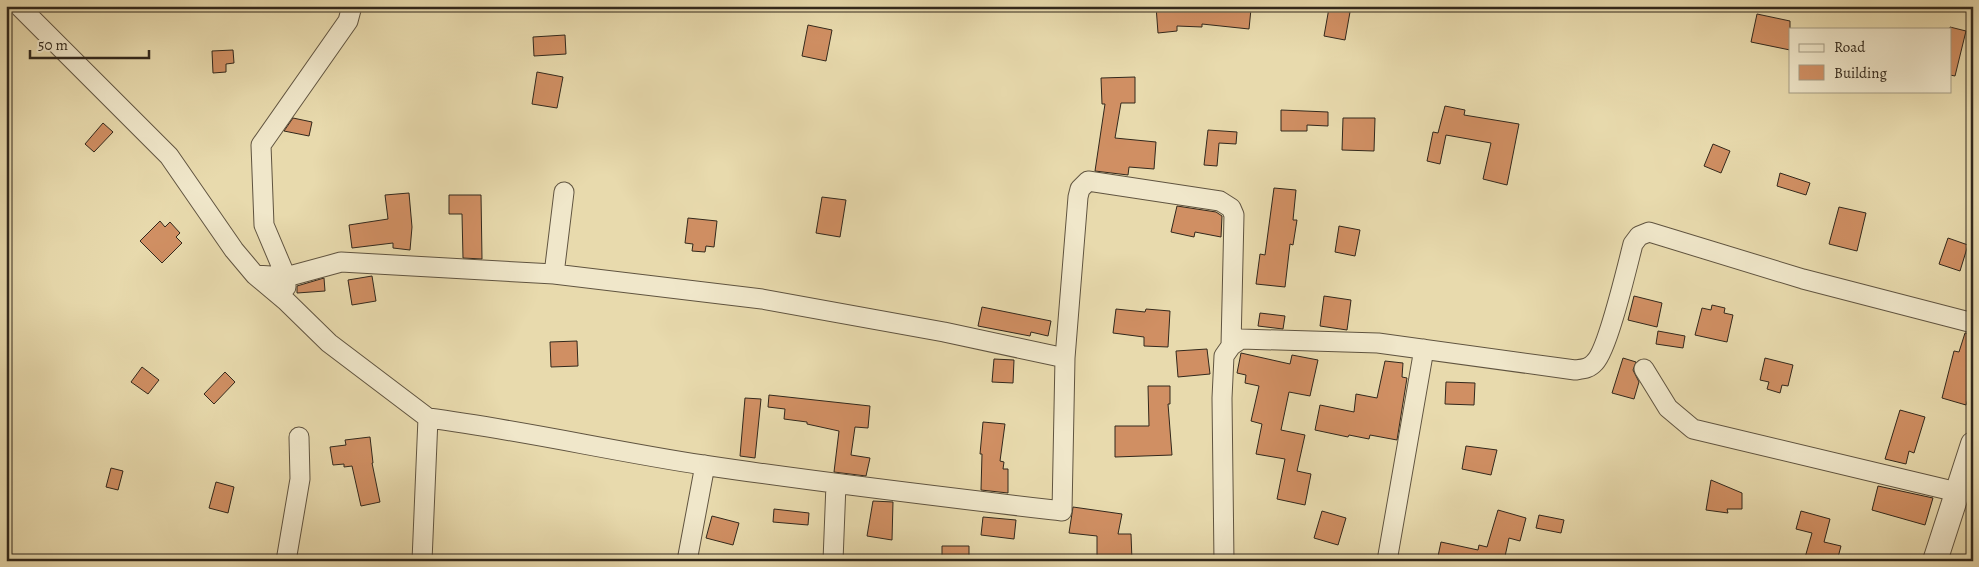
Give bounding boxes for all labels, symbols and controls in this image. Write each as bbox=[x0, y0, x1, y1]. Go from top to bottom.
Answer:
scale bar bbox=[30, 28, 149, 60]
legend bbox=[1789, 28, 1952, 92]
text: 50 m bbox=[38, 35, 68, 55]
text: Road bbox=[1834, 37, 1866, 57]
text: Building bbox=[1834, 63, 1887, 83]

